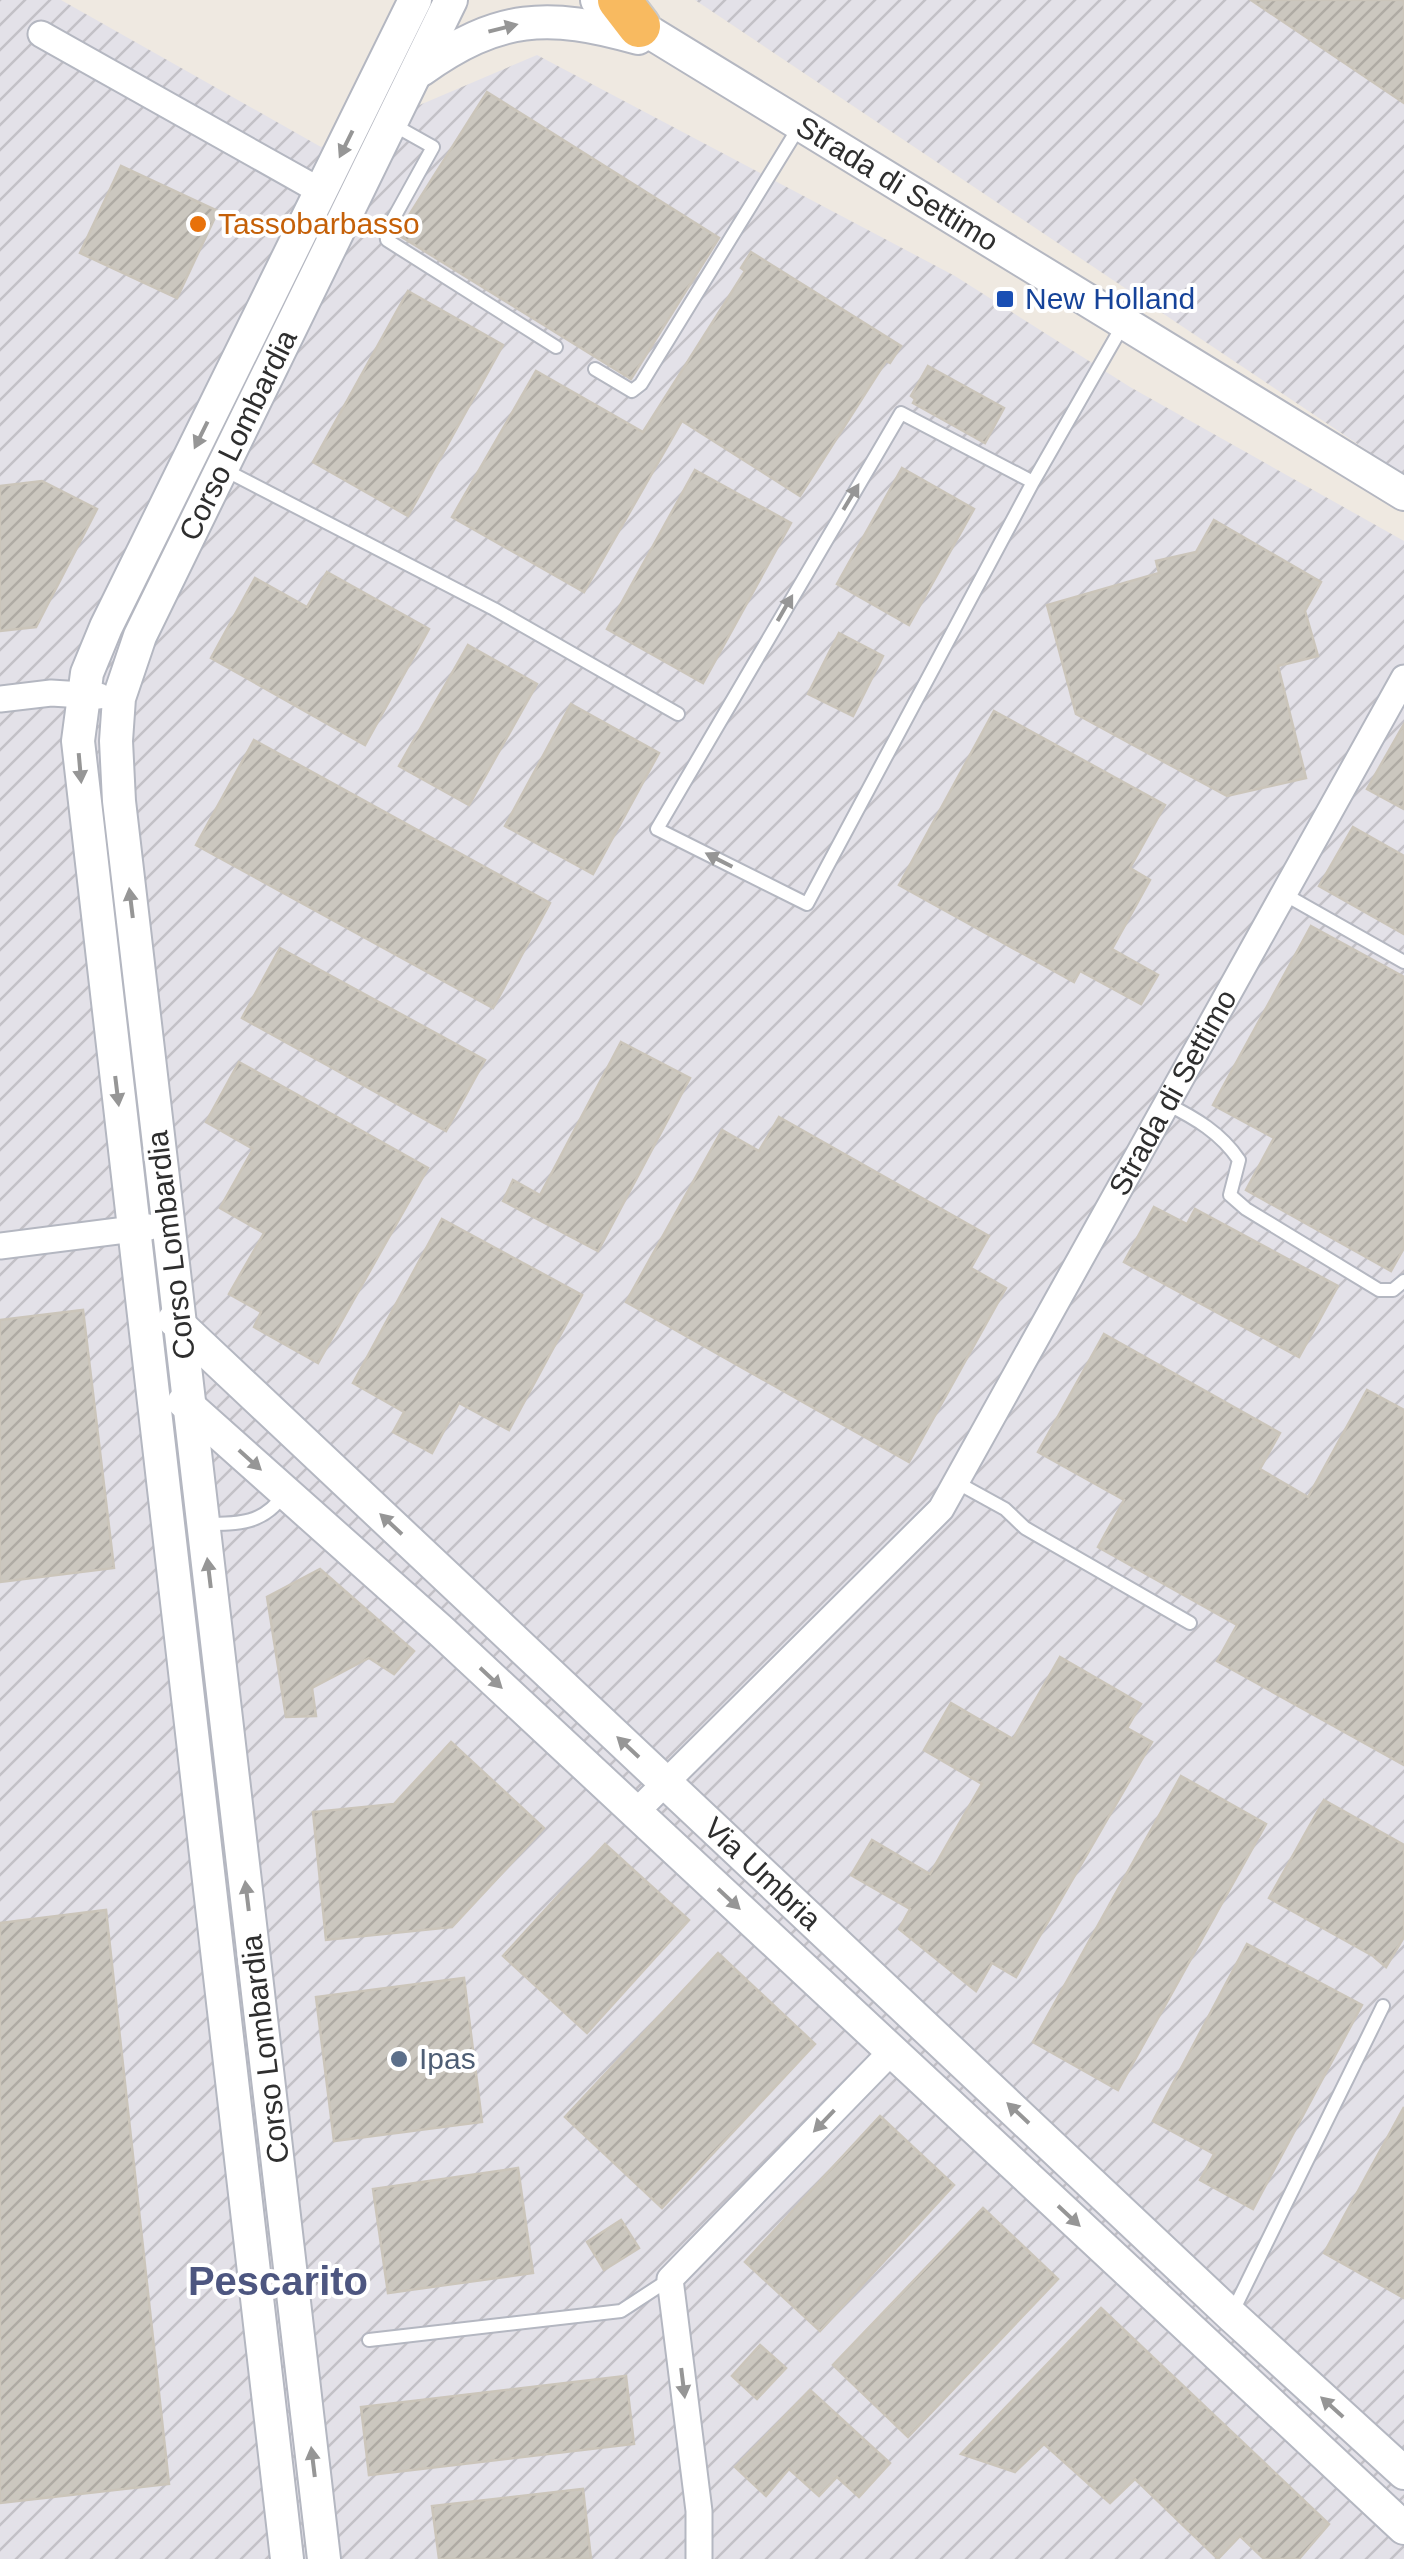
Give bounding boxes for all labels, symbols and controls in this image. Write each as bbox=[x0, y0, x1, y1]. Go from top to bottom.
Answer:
one-way arrow bbox=[487, 20, 518, 35]
street label: Strada di Settimo bbox=[791, 109, 1004, 258]
one-way arrow bbox=[338, 130, 355, 159]
place label: Tassobarbasso bbox=[218, 207, 420, 240]
marker: Tassobarbasso bbox=[187, 213, 209, 235]
place label: New Holland bbox=[1025, 282, 1195, 315]
marker: New Holland bbox=[994, 288, 1016, 310]
street label: Corso Lombardia bbox=[172, 324, 303, 546]
one-way arrow bbox=[193, 421, 210, 450]
one-way arrow bbox=[842, 483, 859, 511]
one-way arrow bbox=[776, 594, 793, 622]
one-way arrow bbox=[73, 753, 89, 785]
one-way arrow bbox=[705, 852, 734, 869]
one-way arrow bbox=[123, 886, 139, 918]
street label: Strada di Settimo bbox=[1102, 984, 1243, 1201]
one-way arrow bbox=[109, 1076, 125, 1108]
street label: Corso Lombardia bbox=[140, 1129, 201, 1361]
one-way arrow bbox=[238, 1448, 262, 1471]
one-way arrow bbox=[380, 1513, 404, 1536]
one-way arrow bbox=[201, 1557, 217, 1589]
one-way arrow bbox=[479, 1666, 503, 1689]
one-way arrow bbox=[616, 1736, 640, 1759]
street label: Via Umbria bbox=[698, 1811, 828, 1936]
one-way arrow bbox=[239, 1880, 255, 1911]
one-way arrow bbox=[716, 1887, 740, 1910]
street label: Corso Lombardia bbox=[234, 1933, 295, 2165]
place label: Ipas bbox=[419, 2042, 476, 2075]
marker: Ipas bbox=[388, 2048, 410, 2070]
one-way arrow bbox=[1006, 2102, 1030, 2125]
one-way arrow bbox=[812, 2109, 835, 2133]
one-way arrow bbox=[1056, 2205, 1081, 2227]
district label: Pescarito bbox=[188, 2259, 368, 2303]
one-way arrow bbox=[675, 2368, 691, 2399]
one-way arrow bbox=[1320, 2396, 1344, 2419]
one-way arrow bbox=[305, 2446, 321, 2478]

